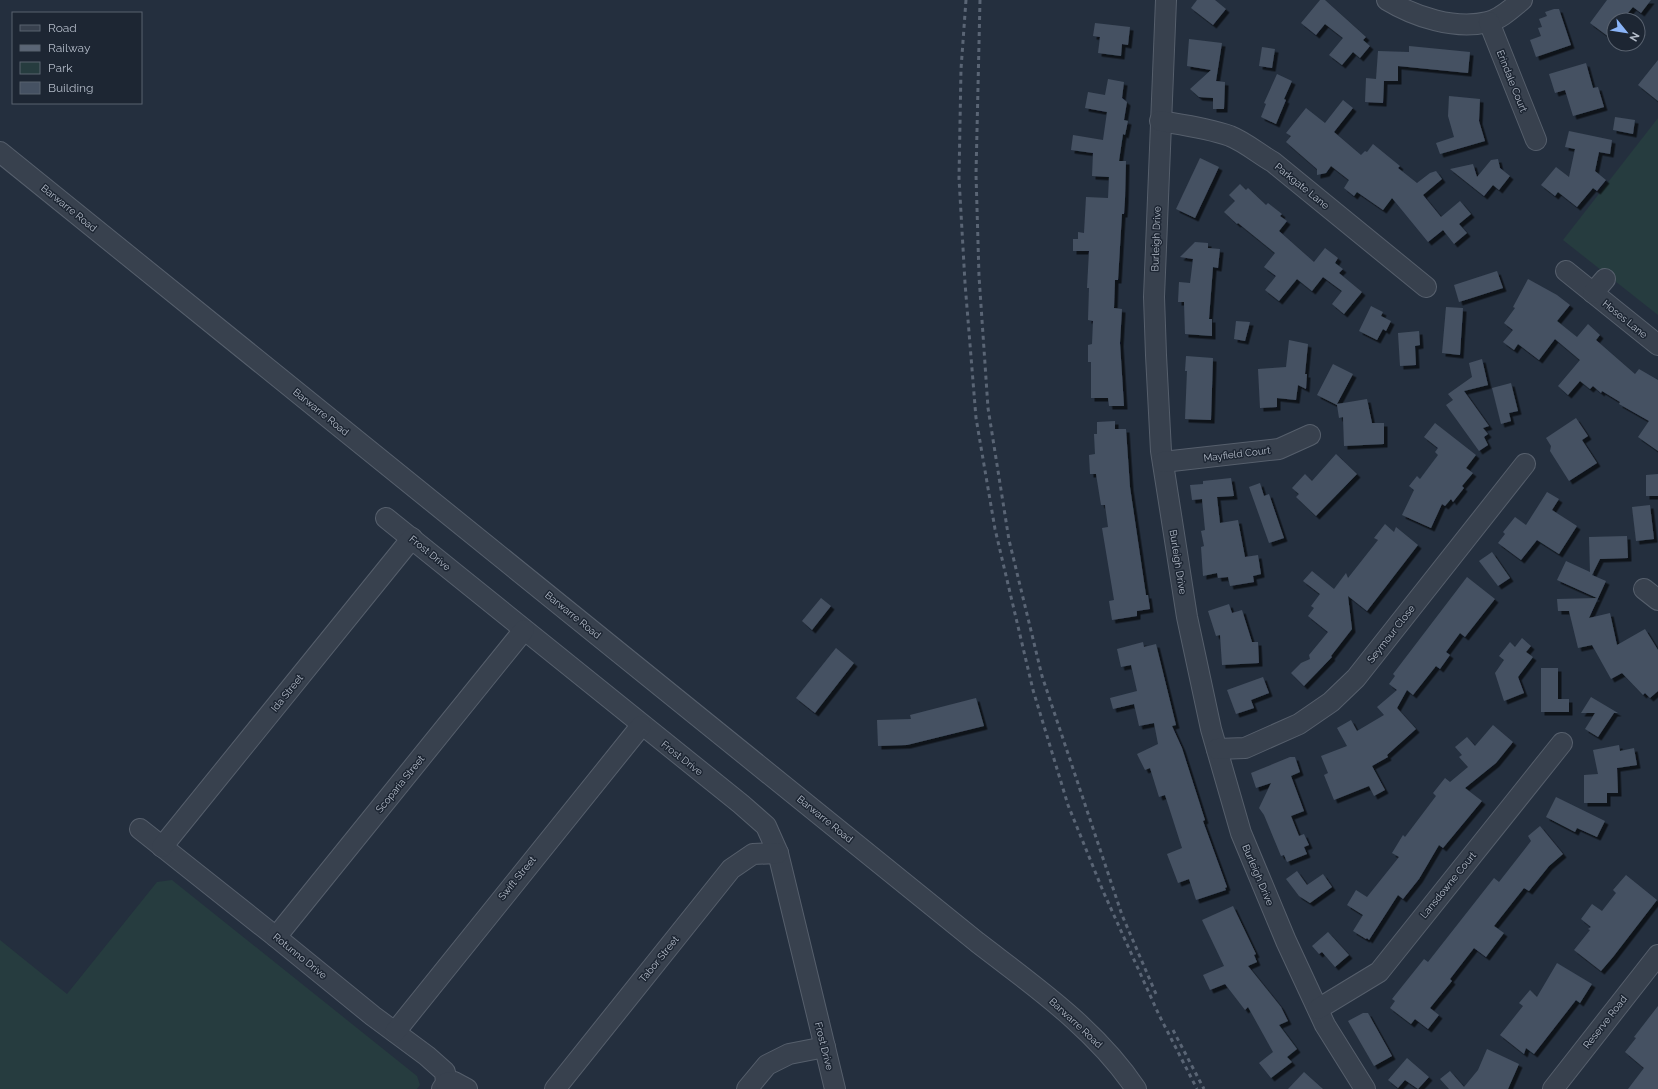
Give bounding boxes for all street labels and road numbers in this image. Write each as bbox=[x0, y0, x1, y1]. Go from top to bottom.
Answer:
street label: Erindale Court bbox=[1495, 48, 1530, 114]
street label: Parkgate Lane bbox=[1273, 161, 1331, 211]
street label: Barwarre Road bbox=[39, 182, 99, 234]
street label: Burleigh Drive bbox=[1149, 206, 1163, 272]
street label: Hoses Lane bbox=[1600, 298, 1650, 340]
street label: Barwarre Road bbox=[291, 386, 351, 438]
street label: Mayfield Court bbox=[1203, 444, 1272, 464]
street label: Burleigh Drive bbox=[1167, 529, 1189, 595]
street label: Frost Drive bbox=[407, 533, 453, 573]
street label: Barwarre Road bbox=[543, 589, 603, 641]
street label: Seymour Close bbox=[1365, 603, 1417, 665]
street label: Ida Street bbox=[269, 672, 306, 714]
street label: Frost Drive bbox=[659, 738, 705, 778]
street label: Scoparia Street bbox=[374, 753, 427, 815]
street label: Barwarre Road bbox=[795, 793, 855, 845]
street label: Burleigh Drive bbox=[1240, 843, 1276, 907]
street label: Lansdowne Court bbox=[1418, 849, 1478, 920]
street label: Swift Street bbox=[496, 853, 538, 902]
street label: Rotunno Drive bbox=[271, 931, 329, 981]
street label: Tabor Street bbox=[637, 933, 681, 984]
street label: Reserve Road bbox=[1581, 993, 1629, 1051]
street label: Barwarre Road bbox=[1047, 996, 1105, 1050]
street label: Frost Drive bbox=[813, 1021, 835, 1071]

